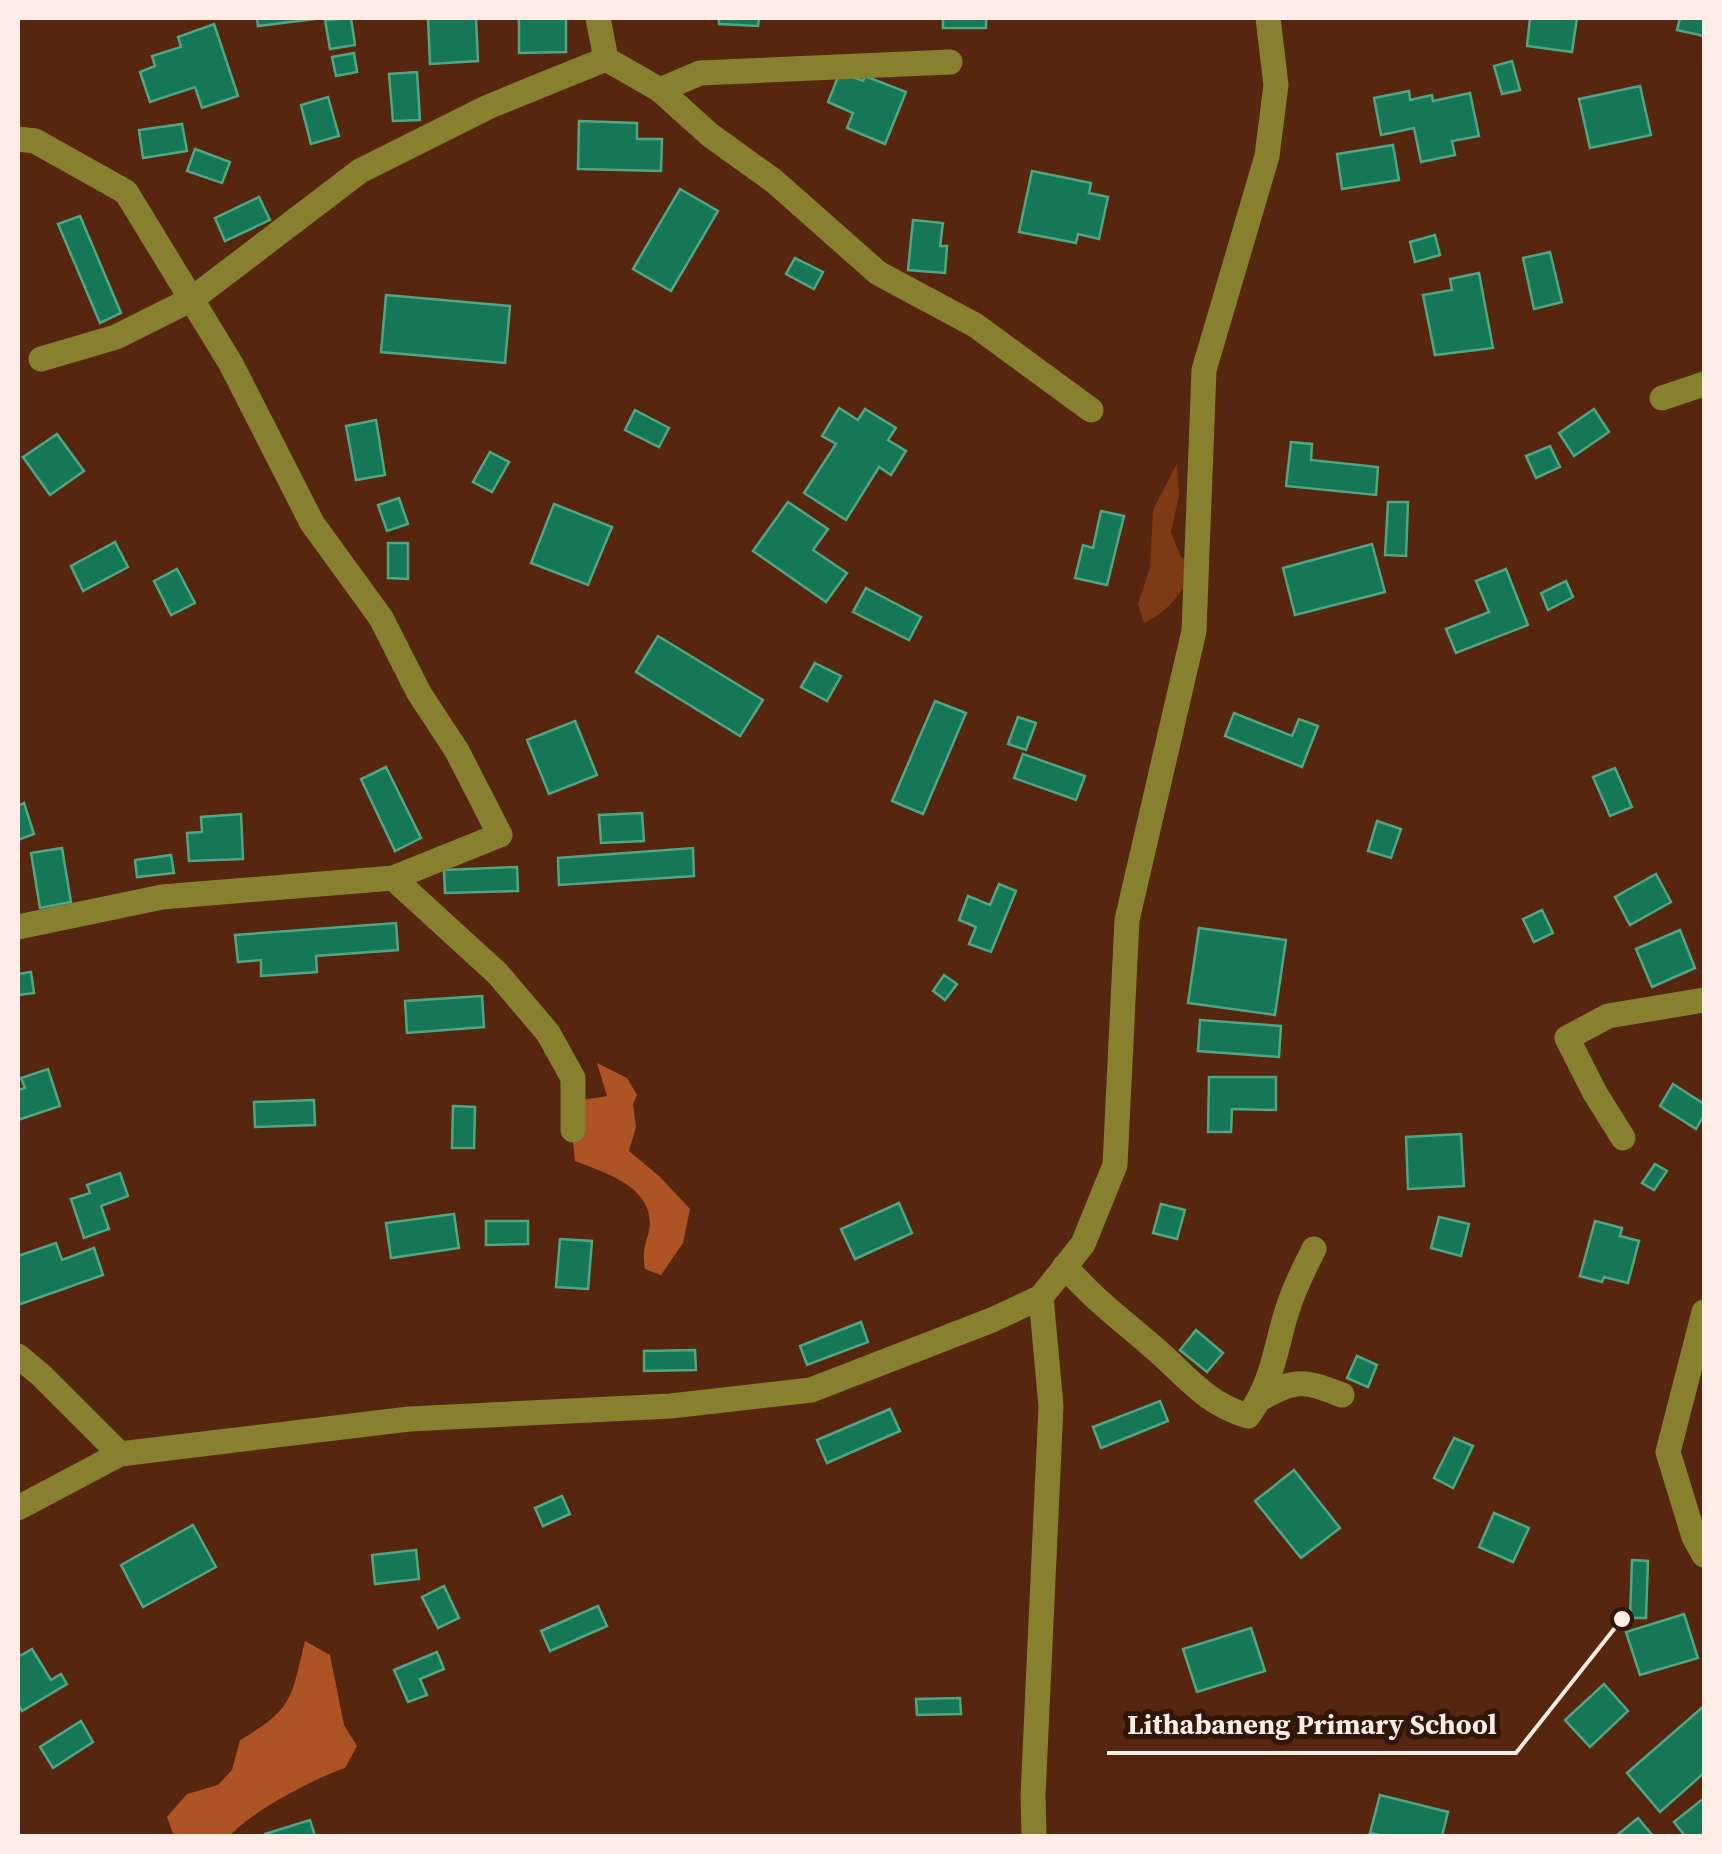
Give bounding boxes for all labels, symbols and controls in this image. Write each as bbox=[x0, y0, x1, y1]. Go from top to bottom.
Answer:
callout: Lithabaneng Primary School bbox=[1107, 1695, 1516, 1753]
text: Lithabaneng Primary School bbox=[1127, 1705, 1497, 1743]

